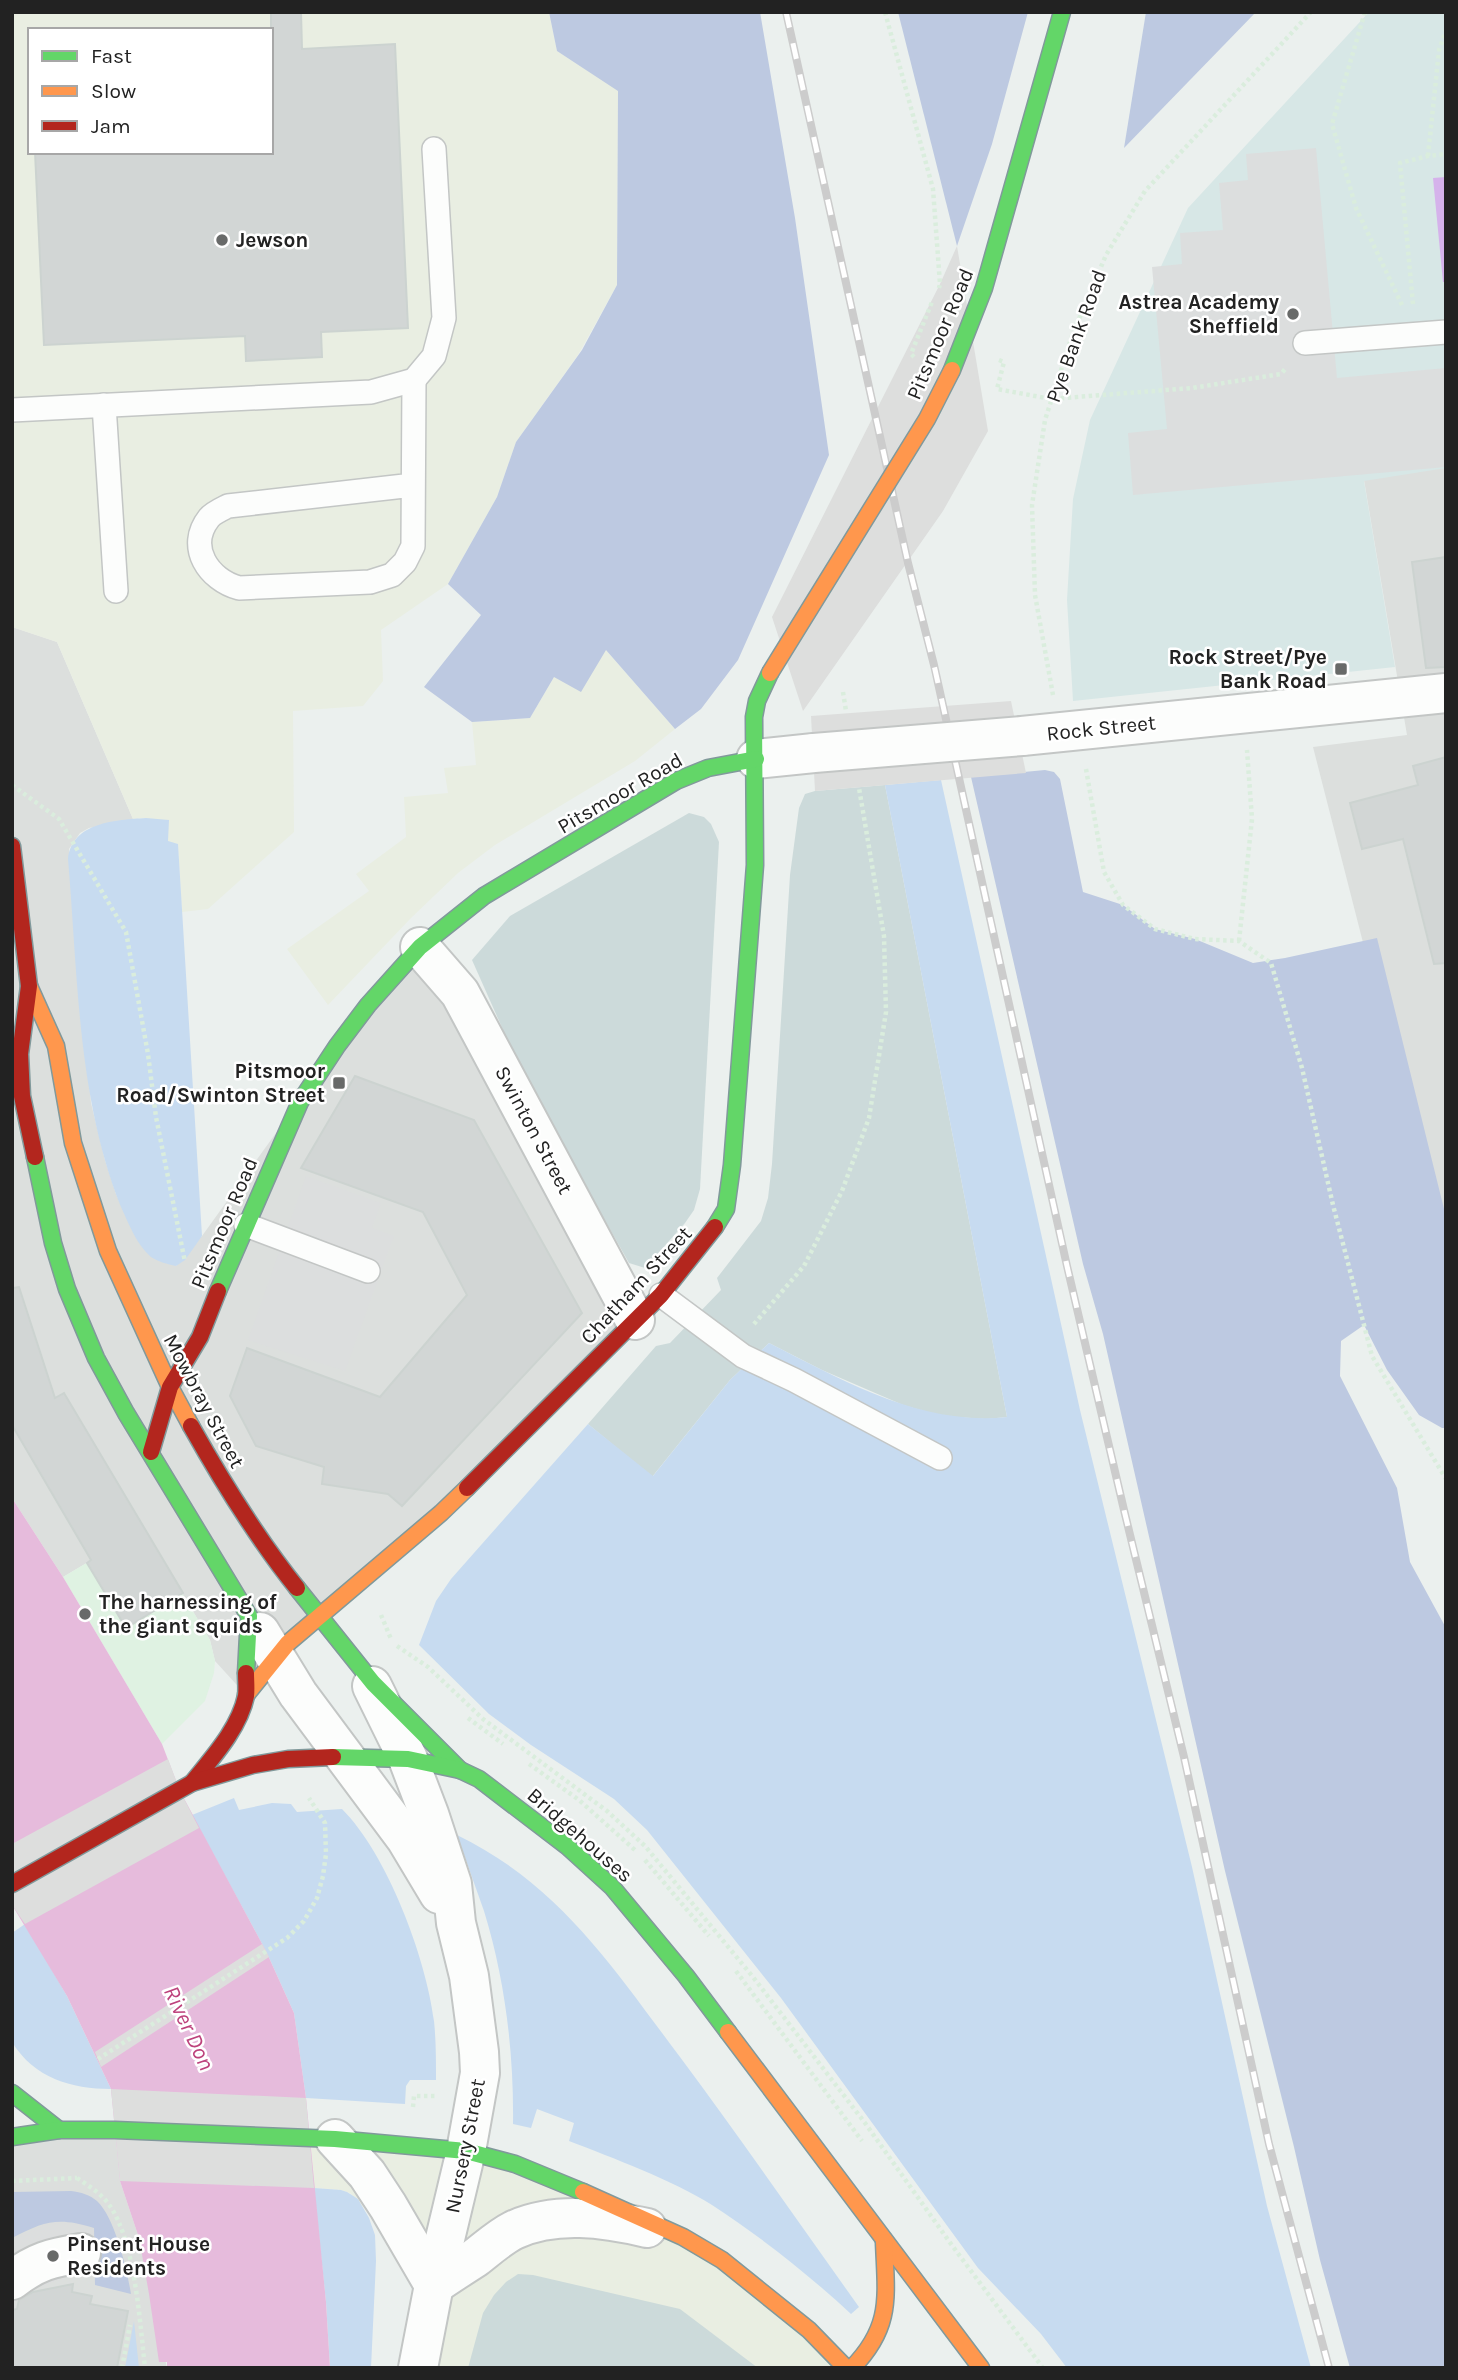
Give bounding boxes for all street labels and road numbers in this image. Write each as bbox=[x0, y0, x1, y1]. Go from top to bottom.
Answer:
street label: Pitsmoor Road bbox=[902, 265, 978, 403]
street label: Pye Bank Road bbox=[1041, 266, 1111, 406]
street label: Rock Street bbox=[1045, 710, 1157, 746]
street label: Pitsmoor Road bbox=[553, 748, 687, 838]
street label: Swinton Street bbox=[490, 1062, 578, 1198]
street label: Pitsmoor Road bbox=[186, 1154, 262, 1292]
street label: Chatham Street bbox=[576, 1221, 697, 1349]
street label: Mowbray Street bbox=[159, 1330, 249, 1472]
street label: Bridgehouses bbox=[522, 1783, 638, 1887]
street label: Nursery Street bbox=[440, 2077, 490, 2215]

